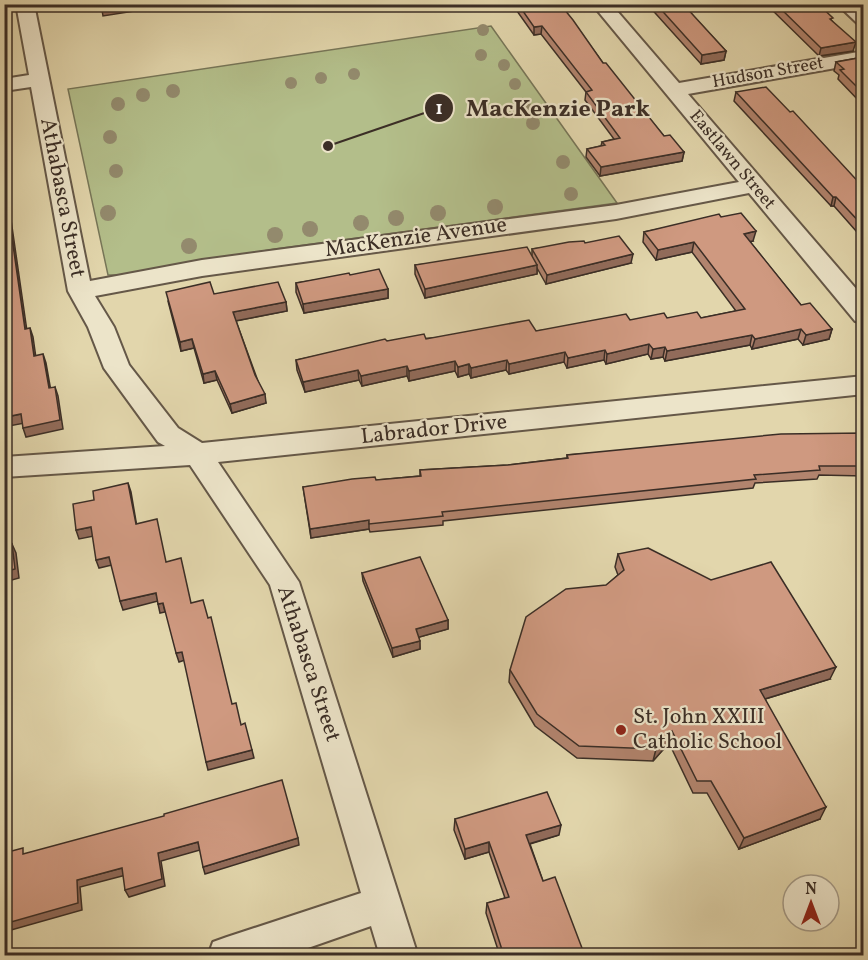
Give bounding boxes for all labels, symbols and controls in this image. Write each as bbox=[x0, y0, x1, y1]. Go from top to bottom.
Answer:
street label: Hudson Street bbox=[710, 51, 826, 95]
callout: MacKenzie Park bbox=[424, 87, 662, 129]
text: MacKenzie Park bbox=[466, 93, 650, 127]
text: 1 bbox=[435, 97, 443, 122]
street label: Eastlawn Street bbox=[683, 105, 781, 215]
street label: Athabasca Street bbox=[31, 115, 93, 281]
street label: MacKenzie Avenue bbox=[323, 210, 509, 266]
street label: Labrador Drive bbox=[359, 407, 509, 453]
street label: Athabasca Street bbox=[268, 582, 348, 746]
place label: St. John XXIII Catholic School bbox=[633, 702, 782, 758]
marker: St. John XXIII Catholic School bbox=[614, 723, 628, 737]
north arrow bbox=[781, 873, 841, 933]
text: N bbox=[805, 879, 817, 901]

